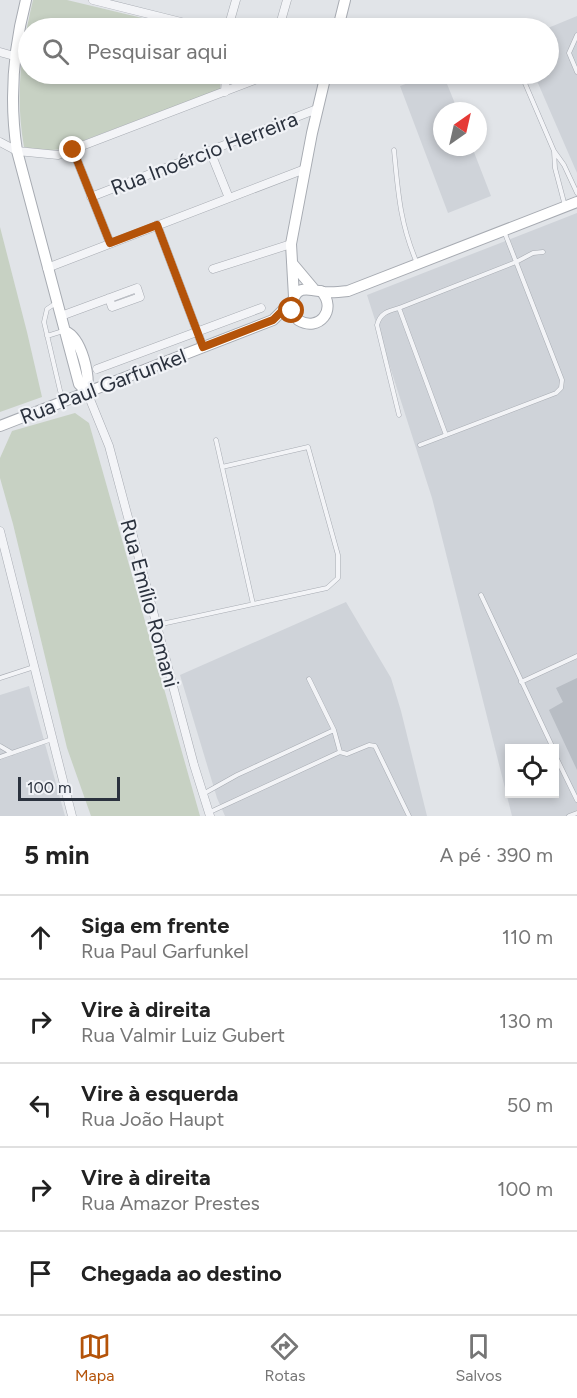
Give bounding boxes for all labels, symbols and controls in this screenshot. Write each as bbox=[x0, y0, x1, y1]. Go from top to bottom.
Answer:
search box bbox=[18, 18, 559, 84]
icon: search bbox=[39, 35, 72, 68]
text: Pesquisar aqui bbox=[87, 38, 228, 65]
north arrow bbox=[433, 102, 487, 156]
street label: Rua Inoércio Herreira bbox=[107, 106, 301, 200]
route end bbox=[59, 136, 85, 162]
route start bbox=[278, 297, 304, 323]
street label: Rua Paul Garfunkel bbox=[16, 343, 190, 429]
street label: Rua Emílio Romani bbox=[115, 516, 185, 690]
map controls bbox=[505, 744, 559, 798]
button: locate bbox=[505, 744, 559, 798]
scale bar bbox=[18, 774, 120, 802]
text: 100 m bbox=[27, 778, 72, 797]
text: 5 min bbox=[24, 839, 90, 871]
text: A pé · 390 m bbox=[440, 843, 553, 867]
text: Siga em frente bbox=[81, 912, 229, 939]
icon: ahead bbox=[24, 921, 57, 954]
text: 110 m bbox=[502, 925, 553, 949]
text: Rua Paul Garfunkel bbox=[81, 939, 249, 963]
text: Vire à direita bbox=[81, 996, 211, 1023]
icon: right bbox=[24, 1005, 57, 1038]
text: 130 m bbox=[499, 1009, 553, 1033]
text: Rua Valmir Luiz Gubert bbox=[81, 1023, 285, 1047]
text: Vire à esquerda bbox=[81, 1080, 239, 1107]
icon: left bbox=[24, 1089, 57, 1122]
text: 50 m bbox=[507, 1093, 553, 1117]
text: Rua João Haupt bbox=[81, 1107, 224, 1131]
text: Vire à direita bbox=[81, 1164, 211, 1191]
icon: right bbox=[24, 1173, 57, 1206]
text: 100 m bbox=[497, 1177, 553, 1201]
text: Rua Amazor Prestes bbox=[81, 1191, 260, 1215]
icon: arrive bbox=[24, 1257, 57, 1290]
text: Chegada ao destino bbox=[81, 1260, 282, 1287]
tab: Mapa bbox=[75, 1330, 114, 1385]
tab: Rotas bbox=[265, 1330, 305, 1385]
tab: Salvos bbox=[456, 1330, 502, 1385]

